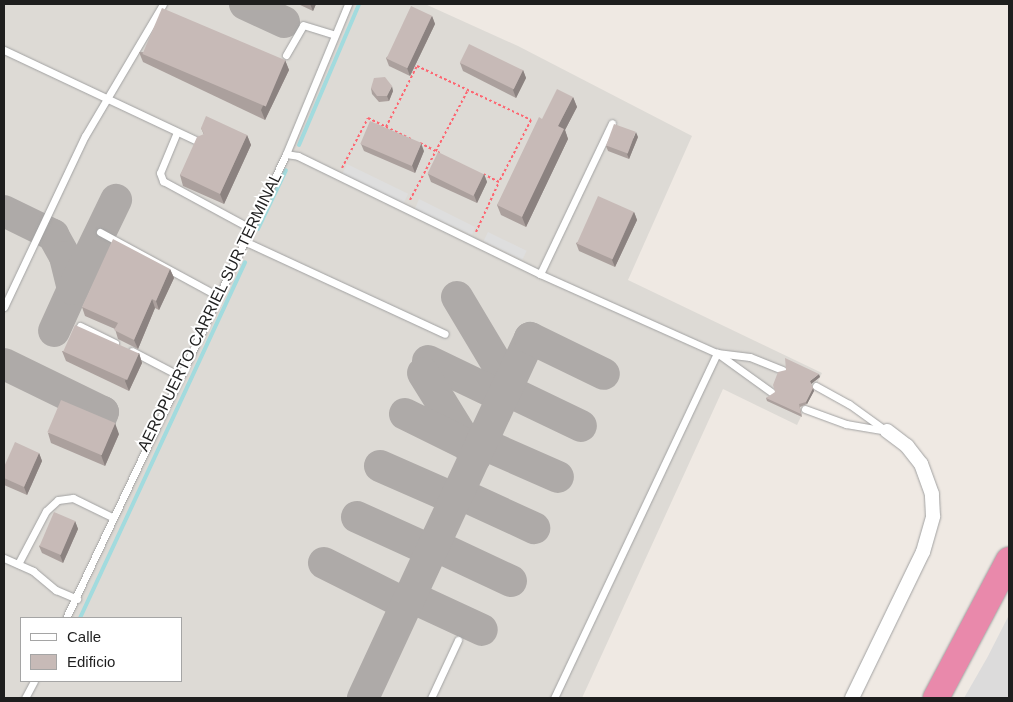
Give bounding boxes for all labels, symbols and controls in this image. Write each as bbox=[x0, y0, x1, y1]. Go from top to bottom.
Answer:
street label: AEROPUERTO CARRIEL SUR TERMINAL bbox=[134, 169, 286, 455]
legend bbox=[20, 617, 182, 682]
text: Calle bbox=[67, 628, 101, 645]
text: Edificio bbox=[67, 653, 115, 670]

